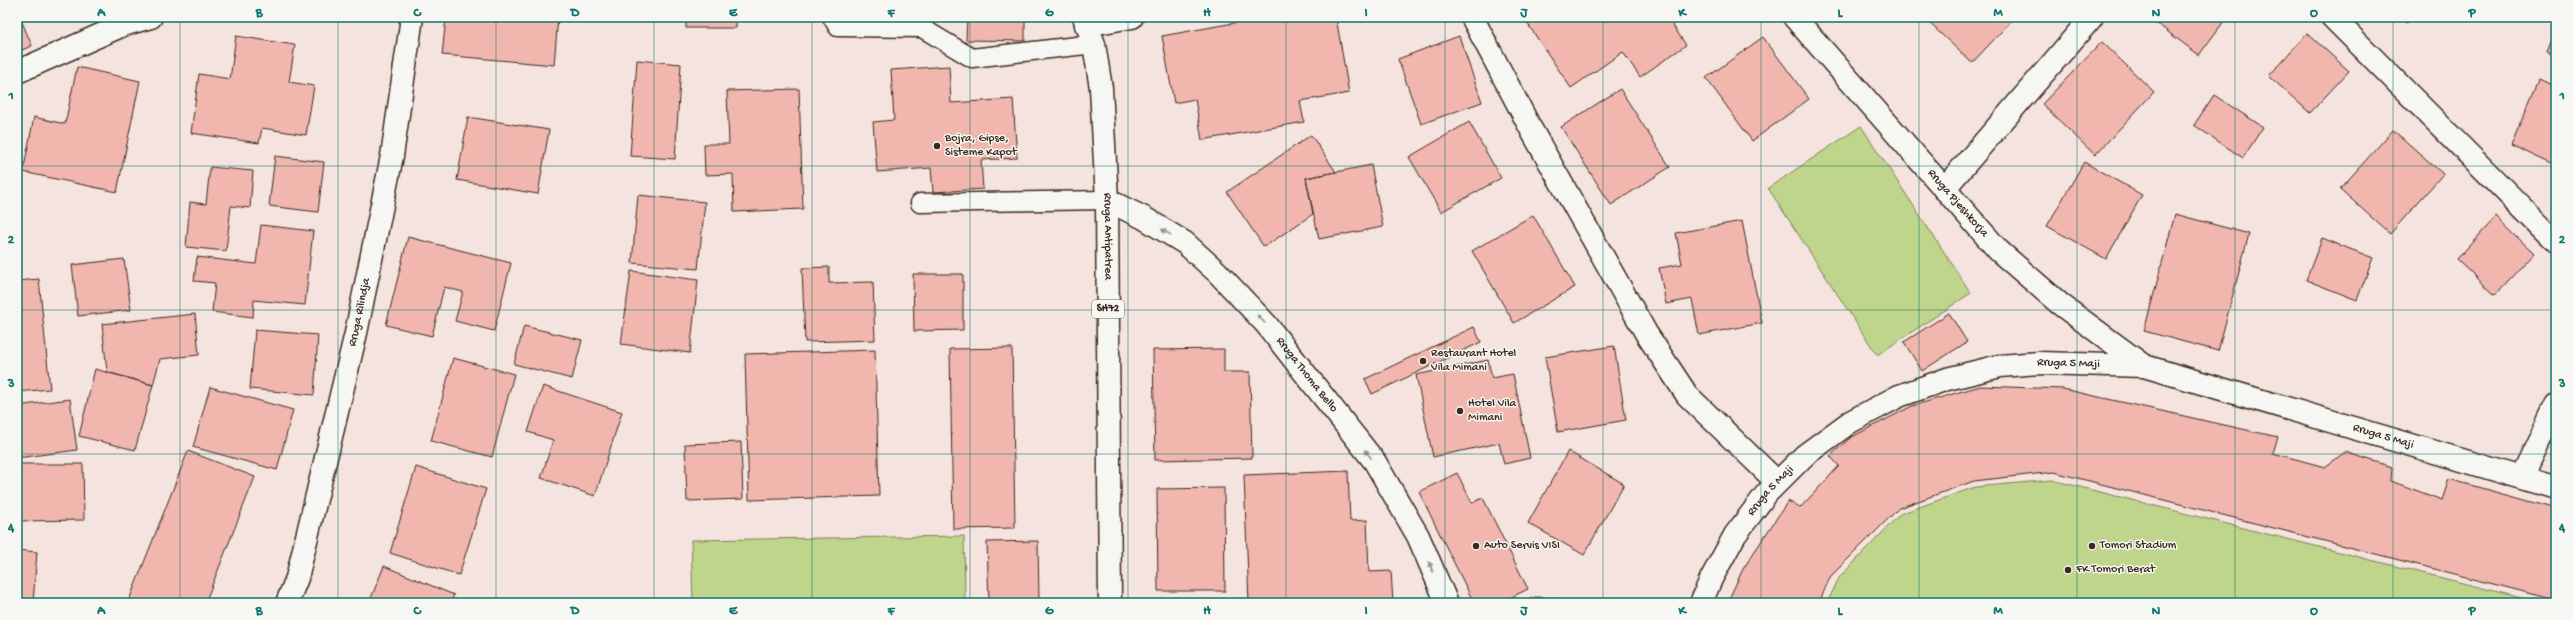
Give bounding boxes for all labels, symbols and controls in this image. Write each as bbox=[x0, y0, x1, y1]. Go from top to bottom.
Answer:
text: A bbox=[96, 6, 106, 21]
text: B bbox=[255, 6, 264, 21]
text: C bbox=[412, 6, 422, 21]
text: D bbox=[570, 6, 580, 21]
text: E bbox=[729, 6, 738, 21]
text: F bbox=[887, 6, 896, 21]
text: G bbox=[1045, 6, 1054, 21]
text: H bbox=[1203, 6, 1211, 21]
text: I bbox=[1364, 6, 1368, 21]
text: J bbox=[1520, 6, 1529, 21]
text: K bbox=[1677, 6, 1687, 21]
text: L bbox=[1838, 6, 1844, 21]
text: M bbox=[1993, 6, 2003, 21]
text: N bbox=[2152, 6, 2161, 21]
text: O bbox=[2310, 6, 2318, 21]
text: P bbox=[2467, 6, 2476, 21]
text: 1 bbox=[7, 89, 14, 104]
text: 1 bbox=[2558, 89, 2565, 104]
place label: Bojra, Gipse, Sisteme Kapot bbox=[944, 132, 1018, 160]
marker: Bojra, Gipse, Sisteme Kapot bbox=[932, 141, 942, 151]
street label: Rruga Pjeshkorja bbox=[1924, 167, 1991, 241]
street label: Rruga Antipatrea bbox=[1100, 192, 1115, 281]
one-way arrow bbox=[1160, 228, 1172, 235]
text: 2 bbox=[8, 233, 15, 248]
text: 2 bbox=[2559, 233, 2566, 248]
street label: Rruga Rilindja bbox=[346, 277, 374, 348]
road number: SH72 bbox=[1092, 300, 1124, 318]
one-way arrow bbox=[1257, 314, 1266, 324]
street label: Rruga Thoma Bello bbox=[1272, 335, 1340, 416]
place label: Restaurant Hotel Vila Mimani bbox=[1430, 347, 1517, 375]
marker: Restaurant Hotel Vila Mimani bbox=[1418, 356, 1428, 366]
street label: Rruga 5 Maji bbox=[2037, 356, 2100, 372]
text: 3 bbox=[7, 377, 15, 392]
text: 3 bbox=[2558, 377, 2566, 392]
place label: Hotel Vila Mimani bbox=[1468, 397, 1517, 425]
marker: Hotel Vila Mimani bbox=[1455, 406, 1465, 416]
street label: Rruga 5 Maji bbox=[2351, 421, 2416, 453]
one-way arrow bbox=[1364, 448, 1372, 459]
street label: Rruga 5 Maji bbox=[1745, 463, 1797, 519]
text: 4 bbox=[7, 521, 15, 536]
text: 4 bbox=[2558, 521, 2566, 536]
place label: Auto Servis VISI bbox=[1484, 539, 1560, 553]
place label: Tomori Stadium bbox=[2099, 539, 2177, 553]
marker: Auto Servis VISI bbox=[1471, 541, 1481, 551]
marker: Tomori Stadium bbox=[2087, 541, 2097, 551]
one-way arrow bbox=[1428, 561, 1434, 573]
place label: FK Tomori Berat bbox=[2075, 563, 2156, 577]
marker: FK Tomori Berat bbox=[2063, 565, 2073, 575]
text: A bbox=[96, 604, 106, 619]
text: B bbox=[255, 604, 264, 619]
text: C bbox=[412, 604, 422, 619]
text: D bbox=[570, 604, 580, 619]
text: E bbox=[729, 604, 738, 619]
text: F bbox=[887, 604, 896, 619]
text: G bbox=[1045, 604, 1054, 619]
text: H bbox=[1203, 604, 1211, 619]
text: I bbox=[1364, 604, 1368, 619]
text: J bbox=[1520, 604, 1529, 619]
text: K bbox=[1677, 604, 1687, 619]
text: L bbox=[1838, 604, 1844, 619]
text: M bbox=[1993, 604, 2003, 619]
text: N bbox=[2152, 604, 2161, 619]
text: O bbox=[2310, 604, 2318, 619]
text: P bbox=[2467, 604, 2476, 619]

